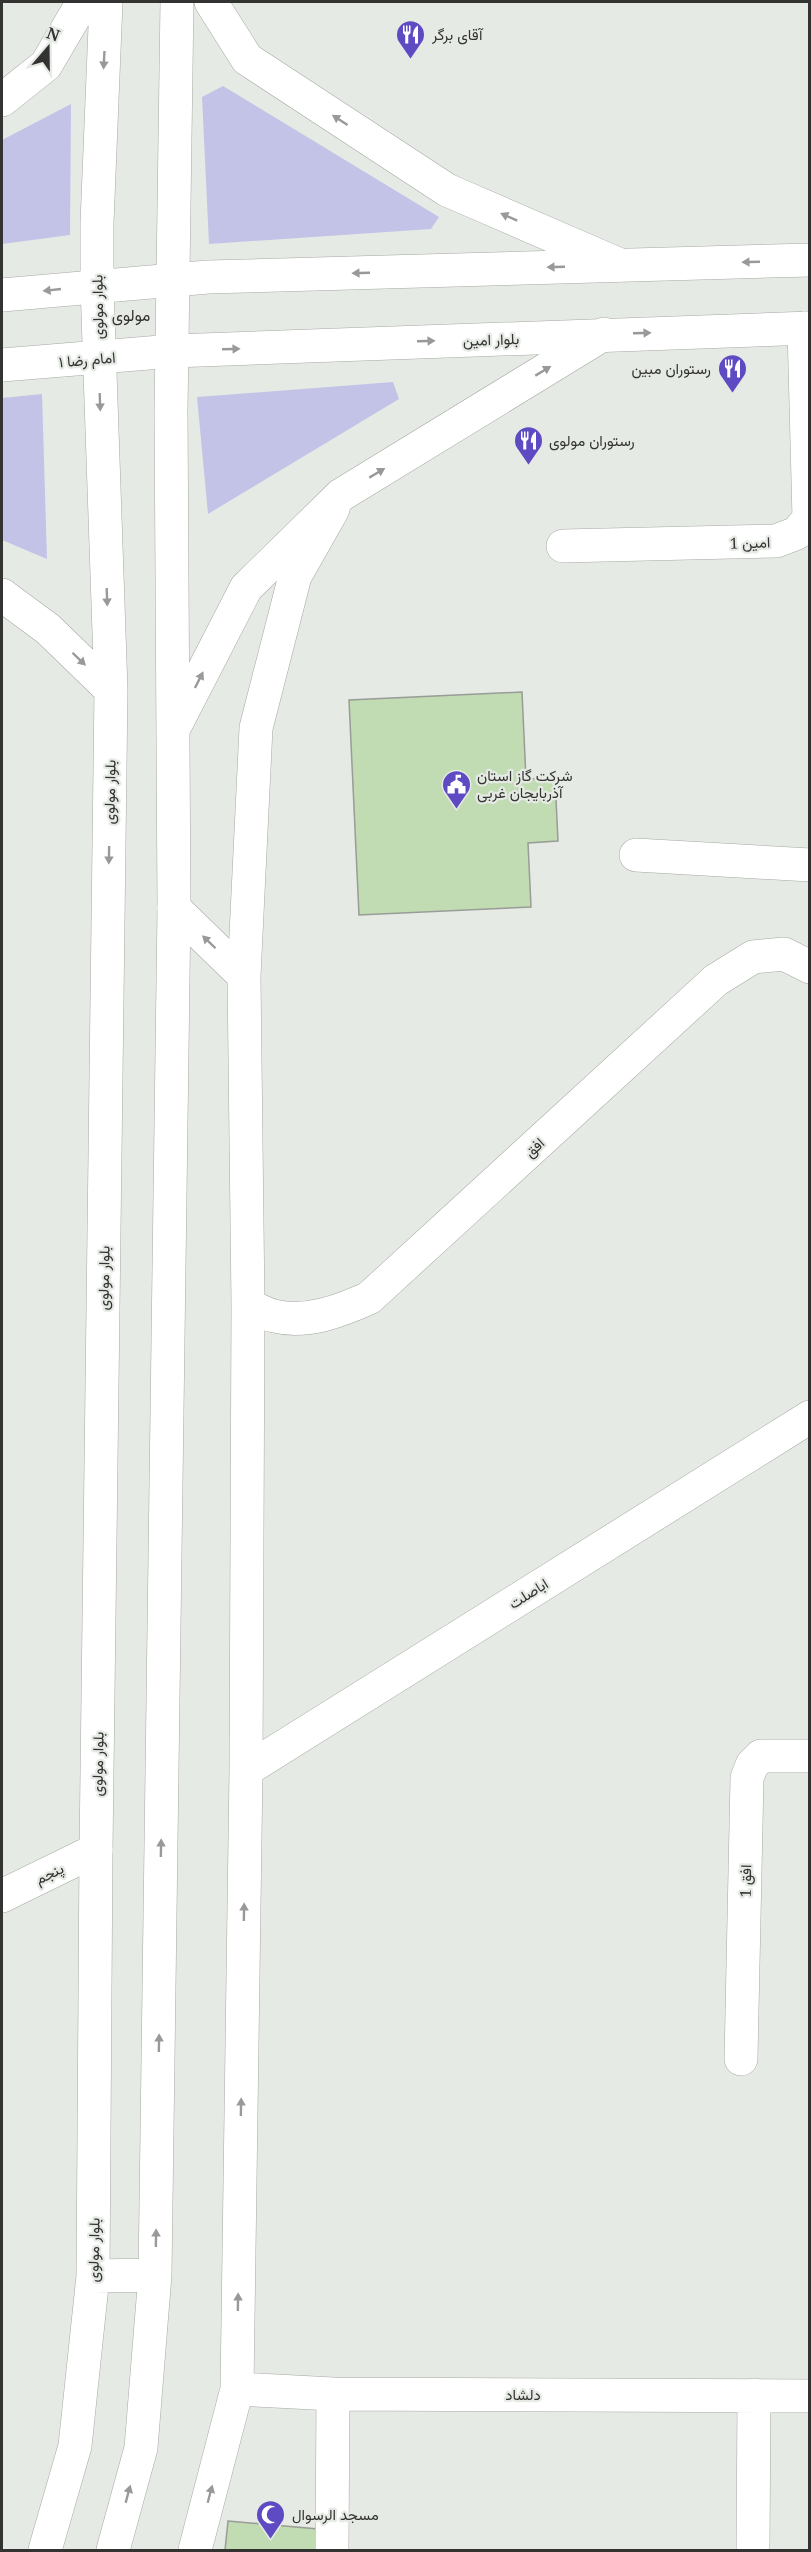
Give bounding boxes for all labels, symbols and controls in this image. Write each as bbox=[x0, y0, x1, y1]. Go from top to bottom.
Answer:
north arrow bbox=[18, 18, 78, 78]
restaurant icon: آقاى برگر bbox=[395, 18, 427, 60]
text: N bbox=[43, 21, 63, 47]
place label: آقاى برگر bbox=[431, 24, 484, 45]
one-way arrow bbox=[99, 50, 108, 69]
one-way arrow bbox=[332, 114, 348, 125]
one-way arrow bbox=[500, 212, 517, 221]
one-way arrow bbox=[742, 257, 761, 267]
one-way arrow bbox=[547, 263, 566, 272]
one-way arrow bbox=[352, 268, 371, 277]
street label: بلوار مولوی bbox=[86, 274, 109, 339]
one-way arrow bbox=[42, 285, 61, 294]
district label: مولوی bbox=[112, 304, 150, 326]
street label: بلوار امین bbox=[462, 328, 520, 351]
one-way arrow bbox=[632, 328, 651, 338]
one-way arrow bbox=[417, 337, 436, 346]
one-way arrow bbox=[222, 344, 241, 354]
street label: امام رضا ۱ bbox=[58, 347, 116, 372]
restaurant icon: رستوران مبین bbox=[716, 352, 748, 394]
place label: رستوران مبین bbox=[632, 358, 711, 379]
one-way arrow bbox=[535, 366, 551, 377]
one-way arrow bbox=[95, 392, 104, 411]
restaurant icon: رستوران مولوی bbox=[512, 424, 544, 466]
place label: رستوران مولوی bbox=[549, 430, 635, 451]
one-way arrow bbox=[369, 467, 385, 478]
street label: امین 1 bbox=[729, 531, 771, 554]
one-way arrow bbox=[103, 587, 112, 606]
one-way arrow bbox=[72, 651, 86, 665]
one-way arrow bbox=[194, 672, 204, 689]
street label: بلوار مولوی bbox=[98, 760, 121, 825]
place label: شرکت گاز استان آذربایجان غربی bbox=[477, 765, 573, 803]
public building icon: شرکت گاز استان آذربایجان غربی bbox=[440, 768, 472, 810]
one-way arrow bbox=[104, 845, 114, 864]
one-way arrow bbox=[202, 935, 217, 949]
street label: افق bbox=[520, 1133, 549, 1162]
street label: بلوار مولوی bbox=[92, 1246, 115, 1311]
street label: اباصلت bbox=[504, 1573, 552, 1613]
street label: بلوار مولوی bbox=[86, 1732, 109, 1797]
one-way arrow bbox=[156, 1839, 166, 1858]
street label: پنجم bbox=[31, 1858, 67, 1889]
street label: افق 1 bbox=[735, 1864, 756, 1898]
one-way arrow bbox=[239, 1903, 248, 1922]
one-way arrow bbox=[154, 2034, 163, 2053]
one-way arrow bbox=[236, 2098, 246, 2117]
street label: بلوار مولوی bbox=[82, 2218, 105, 2283]
one-way arrow bbox=[151, 2229, 161, 2248]
one-way arrow bbox=[233, 2293, 243, 2312]
street label: دلشاد bbox=[505, 2384, 541, 2404]
one-way arrow bbox=[124, 2485, 134, 2503]
one-way arrow bbox=[206, 2485, 215, 2503]
mosque icon: مسجد الرسوال bbox=[255, 2498, 287, 2540]
place label: مسجد الرسوال bbox=[292, 2504, 379, 2524]

